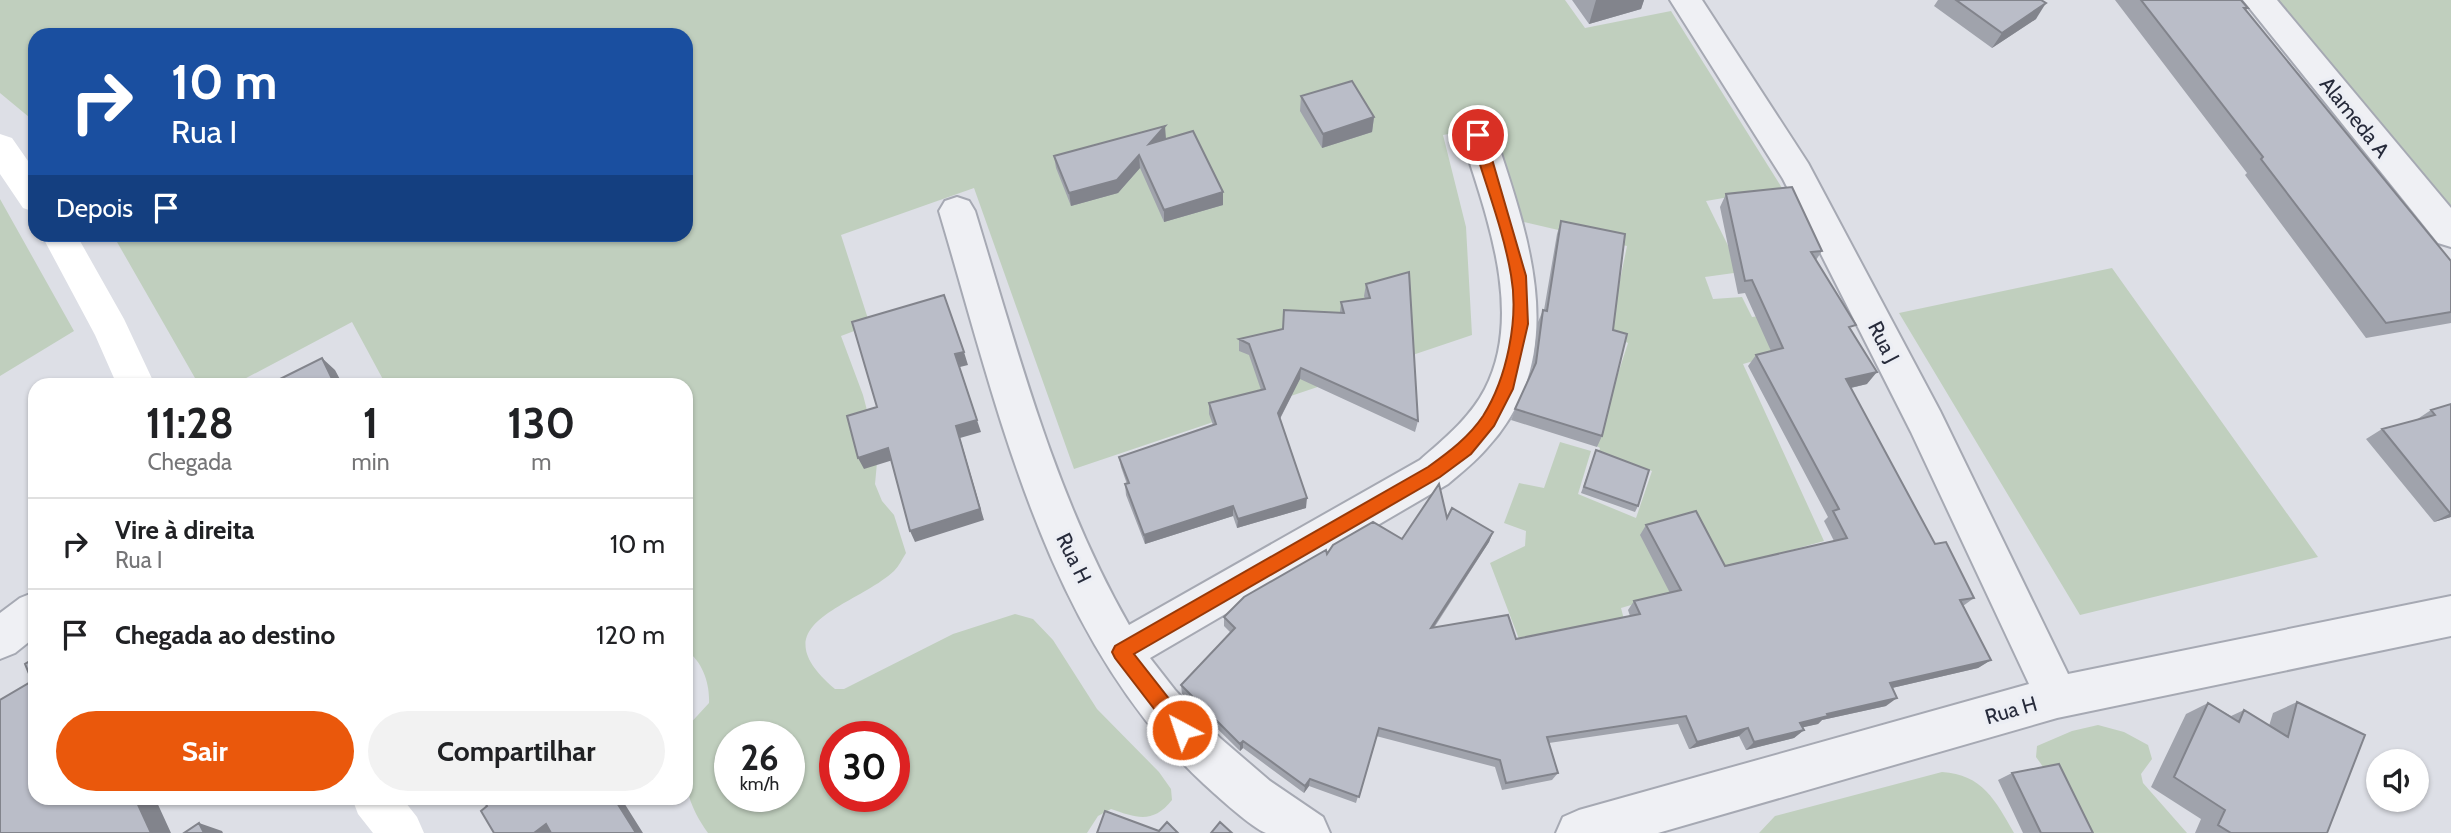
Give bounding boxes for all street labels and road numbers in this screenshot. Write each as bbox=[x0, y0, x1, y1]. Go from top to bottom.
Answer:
street label: Alameda A bbox=[2315, 72, 2395, 162]
street label: Rua J bbox=[1863, 317, 1905, 367]
street label: Rua H bbox=[1051, 529, 1097, 587]
street label: Rua H bbox=[1982, 691, 2040, 729]

